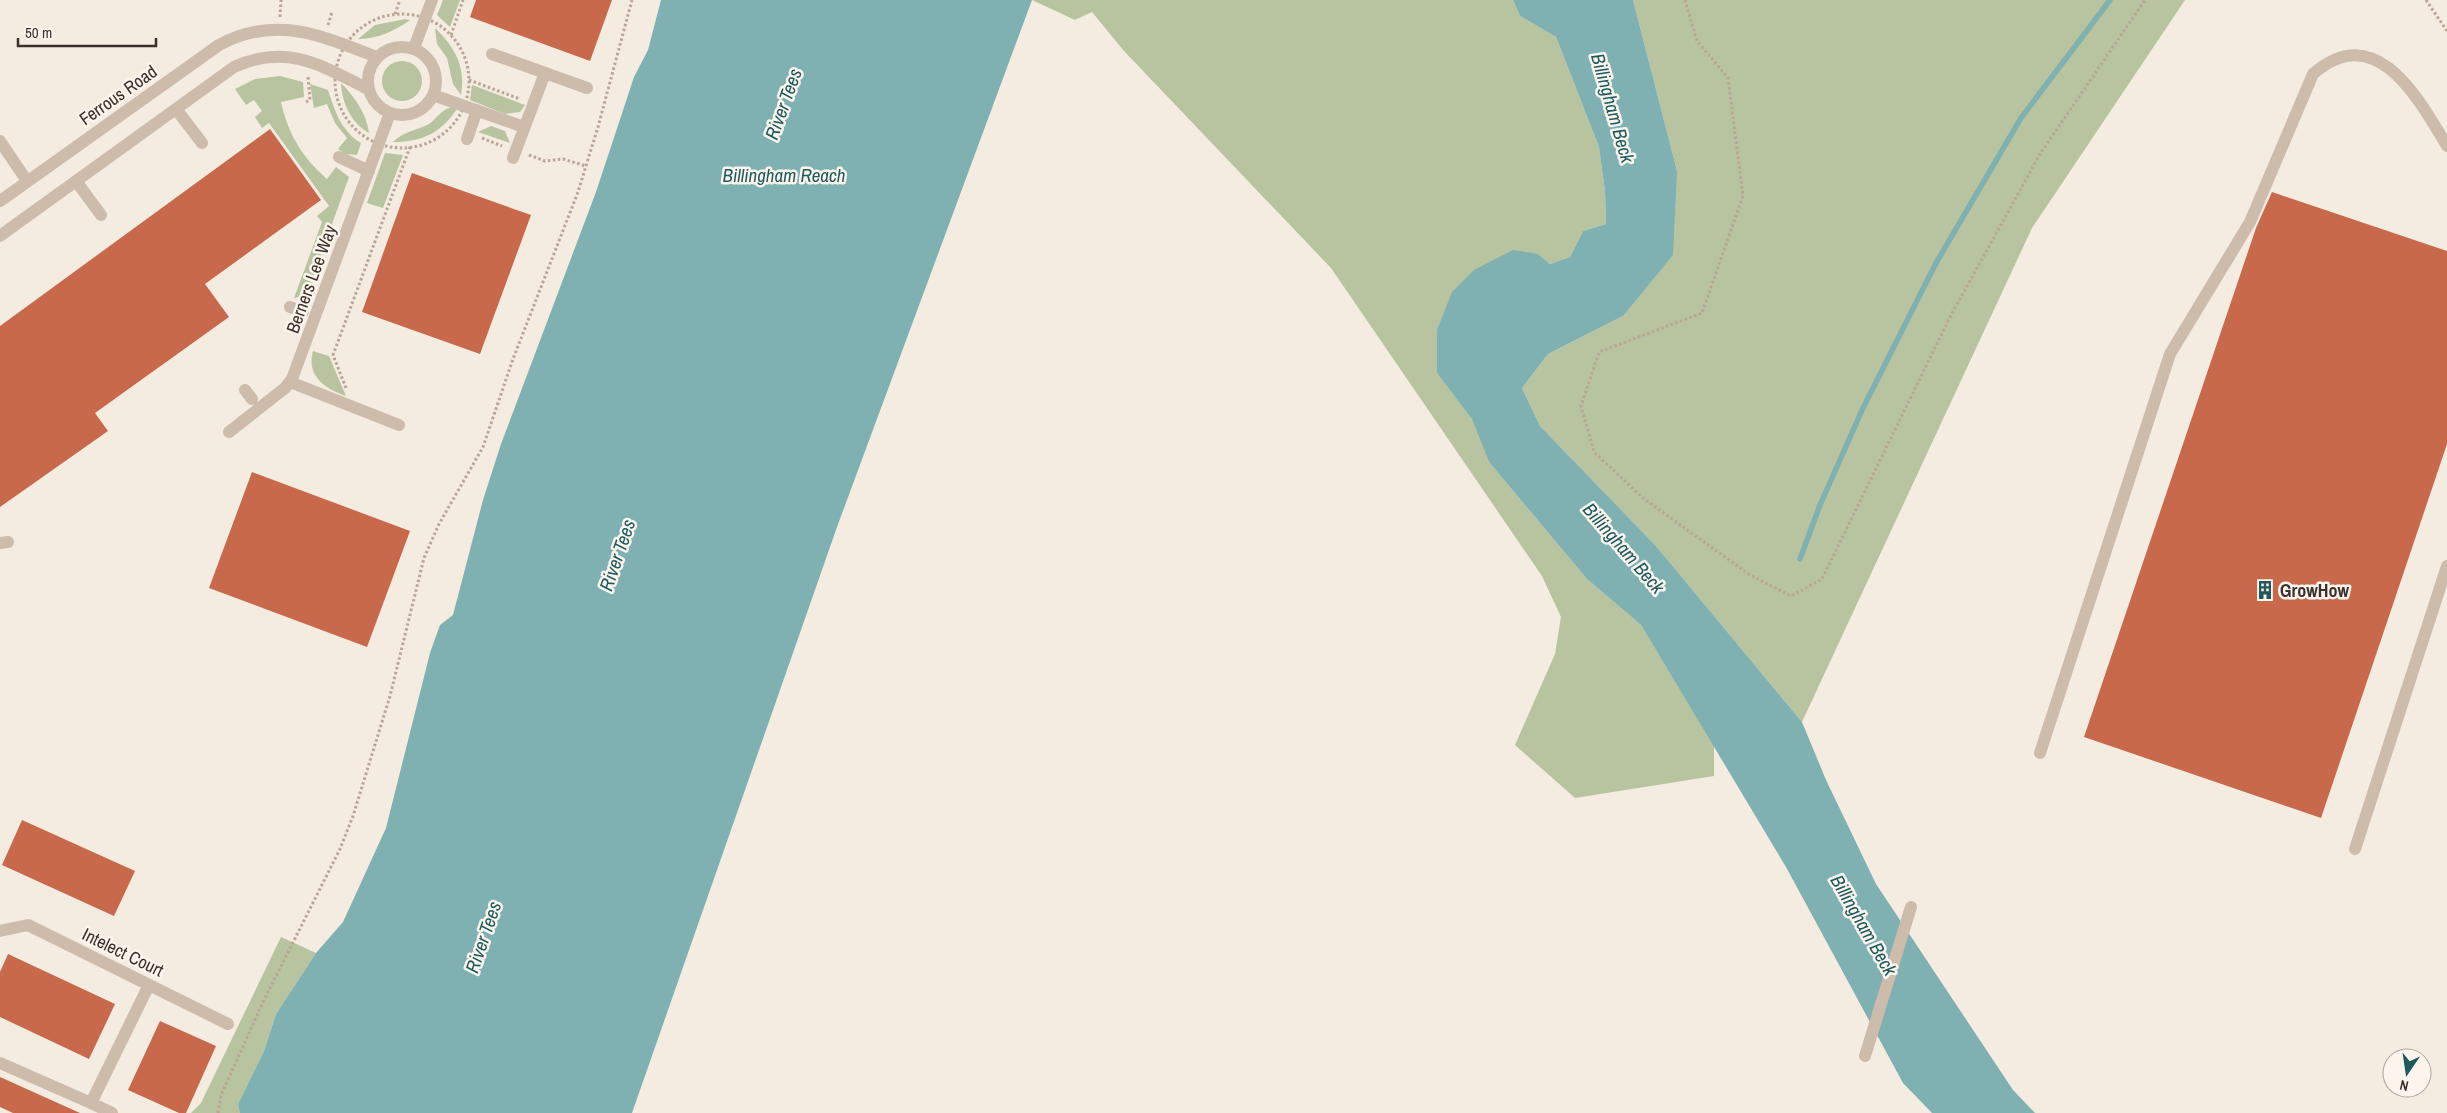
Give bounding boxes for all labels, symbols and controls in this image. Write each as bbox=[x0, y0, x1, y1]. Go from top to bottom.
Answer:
scale bar bbox=[18, 15, 155, 47]
text: 50 m bbox=[25, 22, 52, 43]
water label: Billingham Beck bbox=[1585, 50, 1641, 167]
street label: Ferrous Road bbox=[74, 59, 162, 131]
water label: River Tees bbox=[758, 65, 808, 143]
water label: Billingham Reach bbox=[723, 162, 845, 188]
street label: Berners Lee Way bbox=[280, 221, 342, 337]
water label: Billingham Beck bbox=[1577, 497, 1672, 600]
water label: River Tees bbox=[593, 516, 641, 594]
place label: GrowHow bbox=[2280, 578, 2349, 603]
building icon: GrowHow bbox=[2254, 579, 2276, 601]
water label: Billingham Beck bbox=[1825, 870, 1904, 981]
water label: River Tees bbox=[459, 898, 507, 976]
street label: Intelect Court bbox=[78, 922, 168, 982]
north arrow bbox=[2382, 1048, 2432, 1098]
text: N bbox=[2398, 1076, 2410, 1095]

